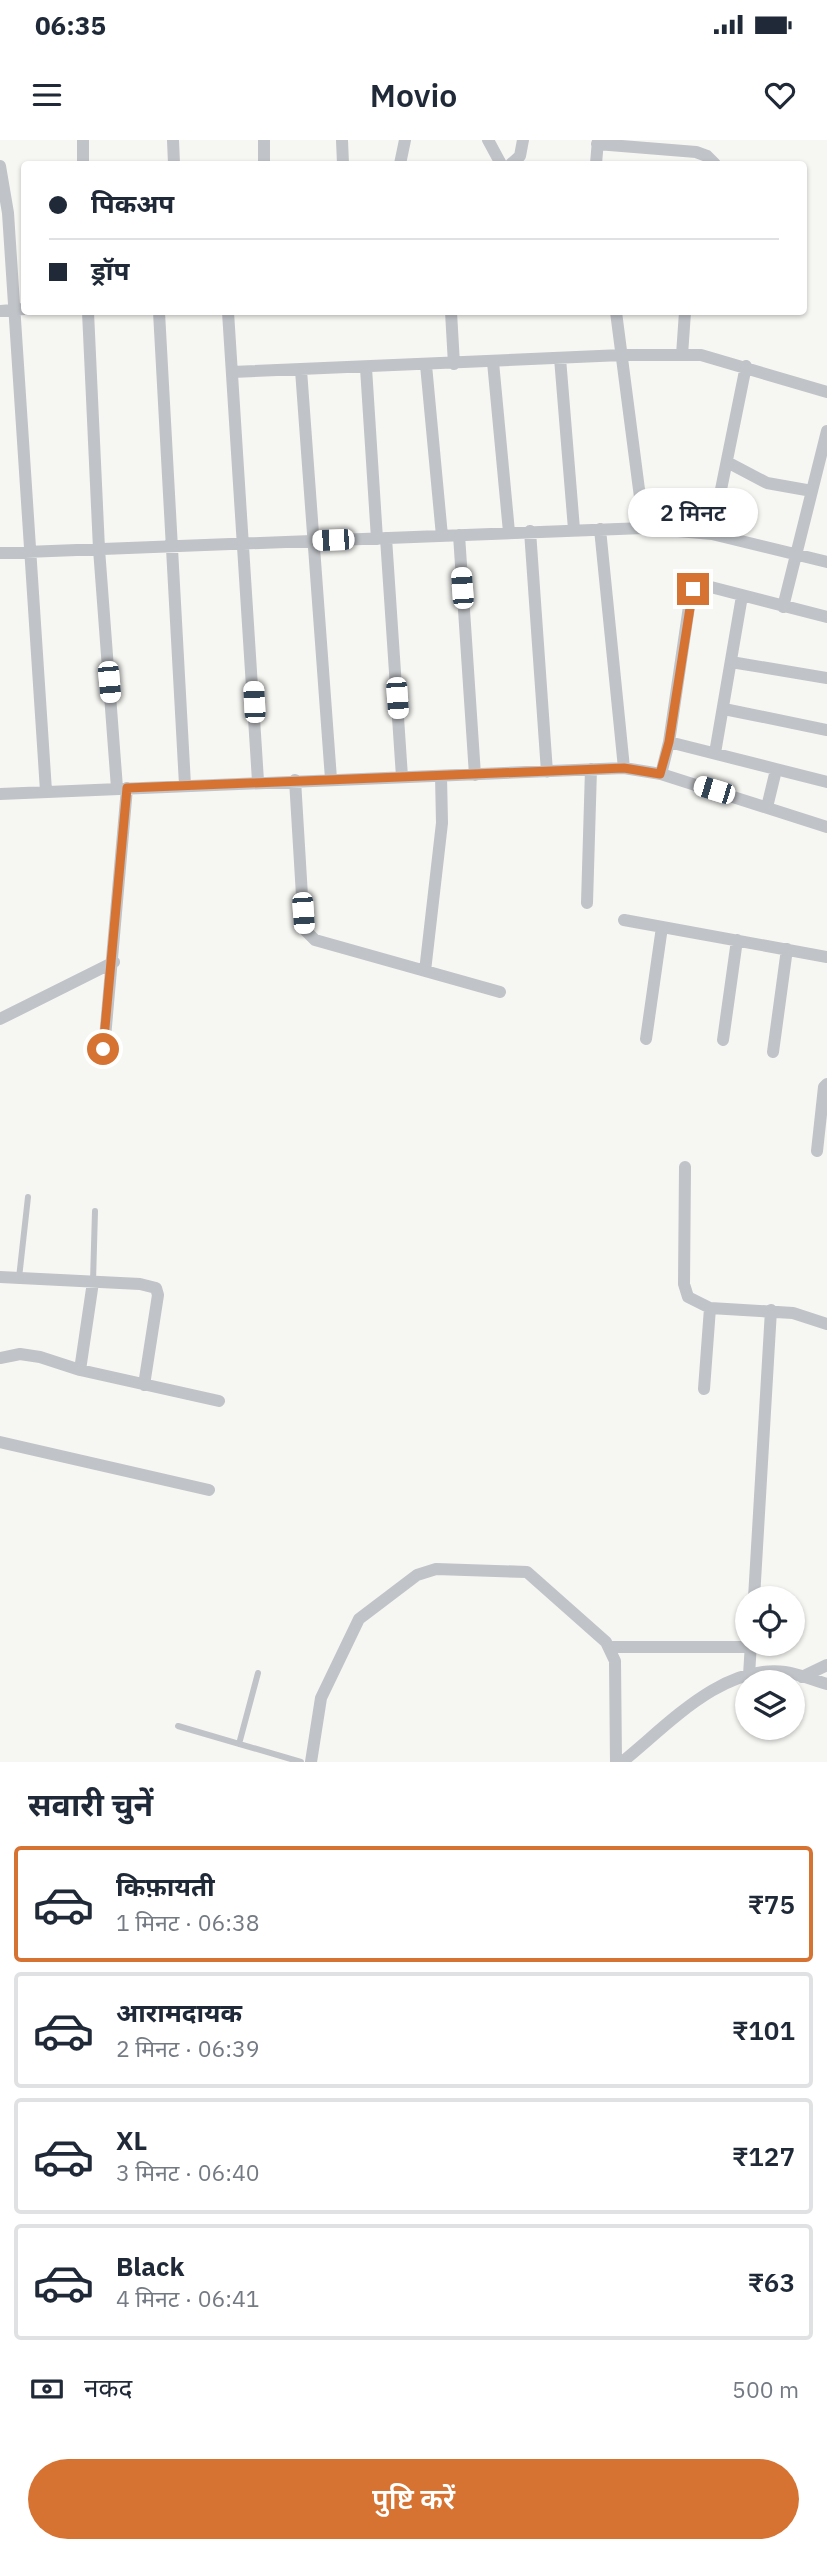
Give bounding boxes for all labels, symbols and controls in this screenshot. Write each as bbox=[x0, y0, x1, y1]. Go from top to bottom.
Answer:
text: 06:35 bbox=[35, 8, 106, 42]
text: Movio bbox=[370, 74, 457, 116]
icon: menu bbox=[28, 76, 66, 114]
icon: heart bbox=[761, 76, 799, 114]
text: पिकअप bbox=[91, 186, 174, 220]
text: ड्रॉप bbox=[91, 253, 129, 287]
callout: 2 मिनट bbox=[628, 488, 758, 536]
text: 2 मिनट bbox=[660, 497, 726, 527]
car bbox=[312, 529, 355, 551]
car bbox=[451, 566, 474, 610]
route end bbox=[677, 573, 709, 605]
car bbox=[97, 660, 122, 704]
car bbox=[386, 676, 409, 720]
car bbox=[243, 680, 266, 724]
car bbox=[691, 774, 738, 806]
car bbox=[292, 891, 315, 935]
route start bbox=[87, 1033, 119, 1065]
map controls bbox=[735, 1586, 805, 1740]
button: locate bbox=[735, 1586, 805, 1656]
button: layers bbox=[735, 1670, 805, 1740]
text: सवारी चुनें bbox=[28, 1783, 153, 1825]
text: किफ़ायती bbox=[116, 1869, 215, 1903]
icon: car bbox=[32, 1873, 95, 1936]
text: ₹75 bbox=[748, 1887, 795, 1921]
text: 1 मिनट · 06:38 bbox=[116, 1907, 260, 1937]
text: आरामदायक bbox=[116, 1995, 242, 2029]
icon: car bbox=[32, 1999, 95, 2062]
text: ₹101 bbox=[732, 2013, 795, 2047]
text: 2 मिनट · 06:39 bbox=[116, 2033, 260, 2063]
text: XL bbox=[116, 2123, 147, 2157]
icon: car bbox=[32, 2125, 95, 2188]
text: ₹127 bbox=[732, 2139, 795, 2173]
text: 3 मिनट · 06:40 bbox=[116, 2157, 260, 2187]
text: Black bbox=[116, 2249, 184, 2283]
icon: car bbox=[32, 2251, 95, 2314]
text: ₹63 bbox=[748, 2265, 795, 2299]
text: 4 मिनट · 06:41 bbox=[116, 2283, 260, 2313]
icon: cash bbox=[28, 2370, 66, 2408]
text: नकद bbox=[84, 2370, 132, 2404]
text: 500 m bbox=[732, 2374, 799, 2404]
button: पुष्टि करें bbox=[28, 2459, 799, 2539]

